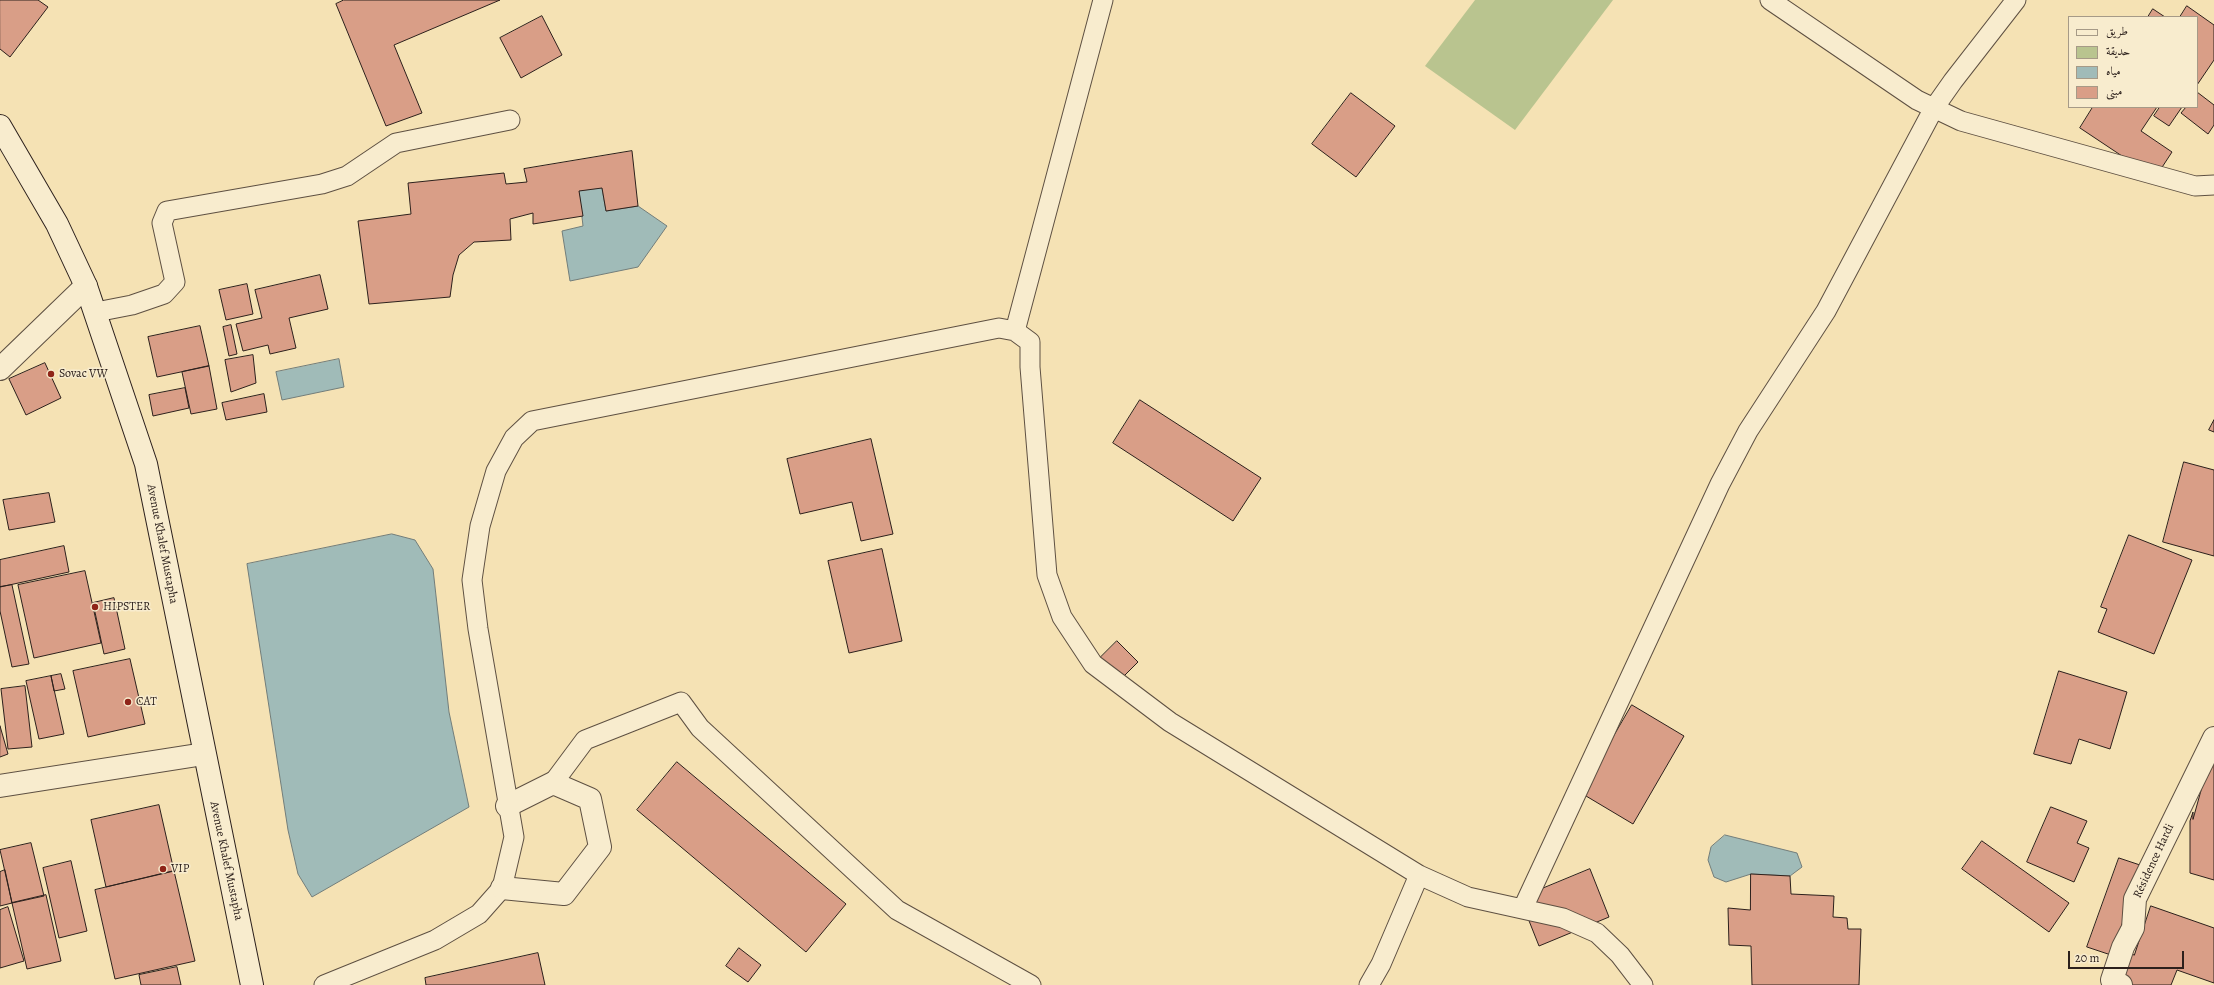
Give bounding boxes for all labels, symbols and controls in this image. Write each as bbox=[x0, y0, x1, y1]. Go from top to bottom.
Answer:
legend bbox=[2068, 16, 2198, 108]
text: طريق bbox=[2106, 23, 2128, 39]
text: حديقة bbox=[2106, 43, 2130, 59]
text: مياه bbox=[2106, 63, 2121, 79]
text: مبنى bbox=[2106, 83, 2122, 99]
place label: Sovac VW bbox=[59, 367, 108, 381]
marker: Sovac VW bbox=[46, 369, 56, 379]
street label: Avenue Khalef Mustapha bbox=[143, 483, 181, 605]
place label: HIPSTER bbox=[103, 600, 150, 614]
marker: HIPSTER bbox=[90, 602, 100, 612]
place label: CAT bbox=[136, 695, 157, 709]
marker: CAT bbox=[123, 697, 133, 707]
street label: Avenue Khalef Mustapha bbox=[206, 800, 246, 922]
street label: Résidence Hardi bbox=[2131, 822, 2177, 900]
place label: VIP bbox=[171, 862, 189, 876]
marker: VIP bbox=[158, 864, 168, 874]
scale bar bbox=[2070, 943, 2186, 969]
text: 20 m bbox=[2075, 950, 2099, 966]

